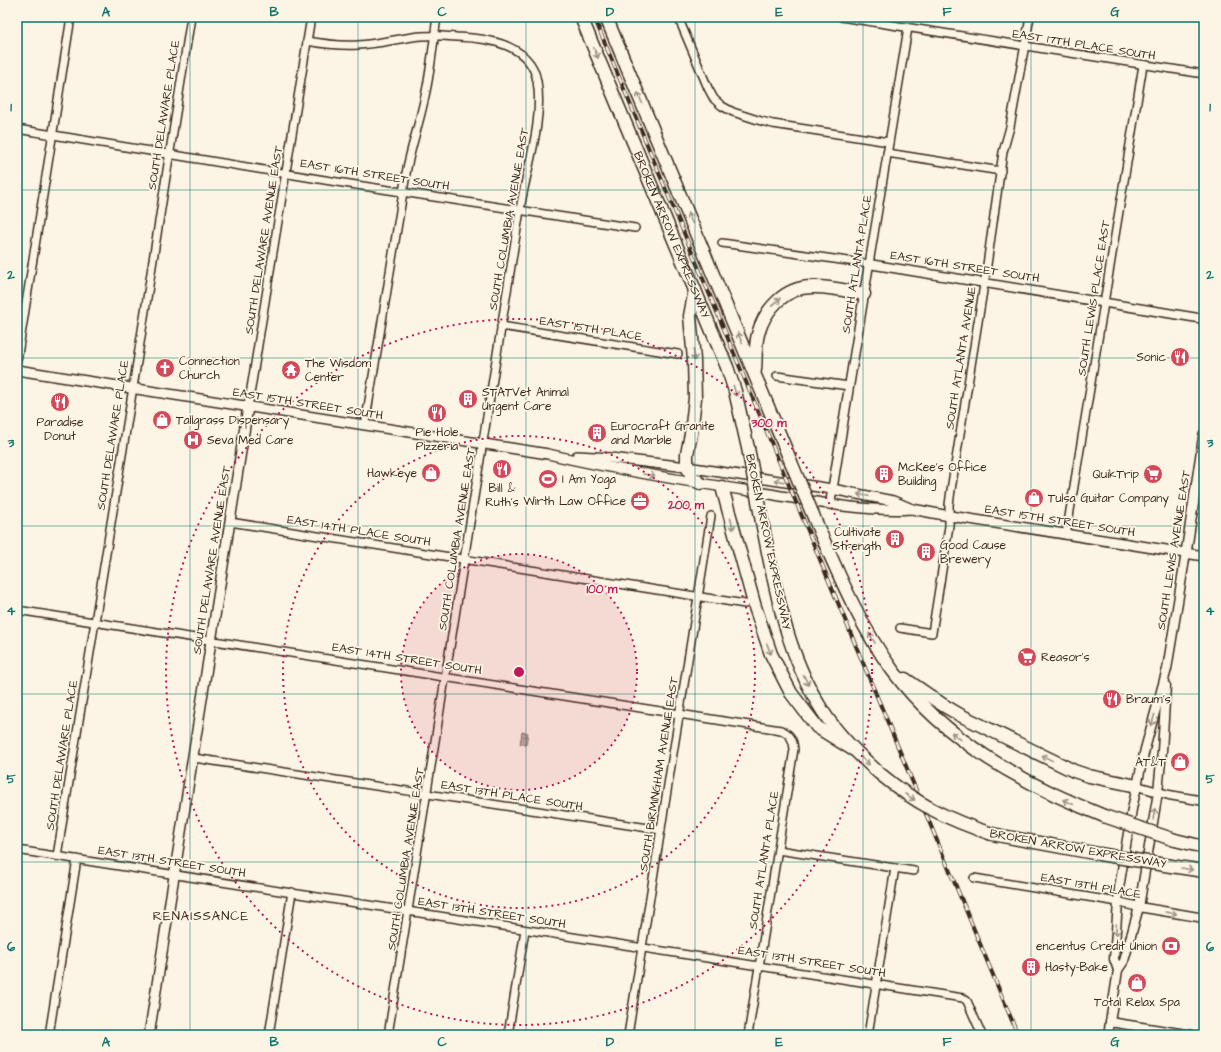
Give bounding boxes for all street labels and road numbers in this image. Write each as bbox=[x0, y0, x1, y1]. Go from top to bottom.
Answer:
street label: EAST 17TH PLACE SOUTH bbox=[1011, 25, 1157, 65]
street label: SOUTH DELAWARE PLACE bbox=[144, 39, 184, 191]
street label: SOUTH COLUMBIA AVENUE EAST bbox=[485, 126, 534, 311]
street label: SOUTH DELAWARE AVENUE EAST bbox=[241, 144, 287, 336]
street label: BROKEN ARROW EXPRESSWAY bbox=[629, 149, 714, 321]
street label: EAST 16TH STREET SOUTH bbox=[299, 155, 451, 195]
street label: SOUTH ATLANTA PLACE bbox=[838, 194, 876, 334]
street label: SOUTH LEWIS PLACE EAST bbox=[1073, 219, 1115, 377]
street label: EAST 16TH STREET SOUTH bbox=[889, 247, 1041, 287]
street label: SOUTH ATLANTA AVENUE bbox=[941, 285, 981, 431]
street label: EAST 15TH PLACE bbox=[539, 313, 643, 345]
street label: SOUTH DELAWARE PLACE bbox=[93, 359, 133, 511]
street label: EAST 15TH STREET SOUTH bbox=[232, 384, 384, 424]
street label: SOUTH COLUMBIA AVENUE EAST bbox=[434, 446, 480, 632]
street label: BROKEN ARROW EXPRESSWAY bbox=[741, 453, 795, 632]
street label: SOUTH DELAWARE AVENUE EAST bbox=[189, 464, 235, 656]
street label: SOUTH LEWIS AVENUE EAST bbox=[1153, 468, 1195, 631]
street label: EAST 15TH STREET SOUTH bbox=[984, 501, 1136, 541]
street label: EAST 14TH PLACE SOUTH bbox=[286, 511, 432, 551]
street label: EAST 14TH STREET SOUTH bbox=[331, 639, 483, 679]
street label: SOUTH BIRMINGHAM AVENUE EAST bbox=[635, 675, 683, 872]
street label: SOUTH DELAWARE PLACE bbox=[42, 679, 82, 831]
street label: SOUTH COLUMBIA AVENUE EAST bbox=[383, 766, 429, 952]
street label: EAST 13TH PLACE SOUTH bbox=[440, 776, 584, 816]
street label: SOUTH ATLANTA PLACE bbox=[745, 790, 783, 930]
street label: BROKEN ARROW EXPRESSWAY bbox=[988, 825, 1168, 873]
street label: EAST 13TH STREET SOUTH bbox=[97, 842, 247, 882]
street label: EAST 13TH PLACE bbox=[1040, 869, 1142, 903]
street label: EAST 13TH STREET SOUTH bbox=[417, 893, 567, 933]
street label: EAST 13TH STREET SOUTH bbox=[737, 942, 887, 982]

